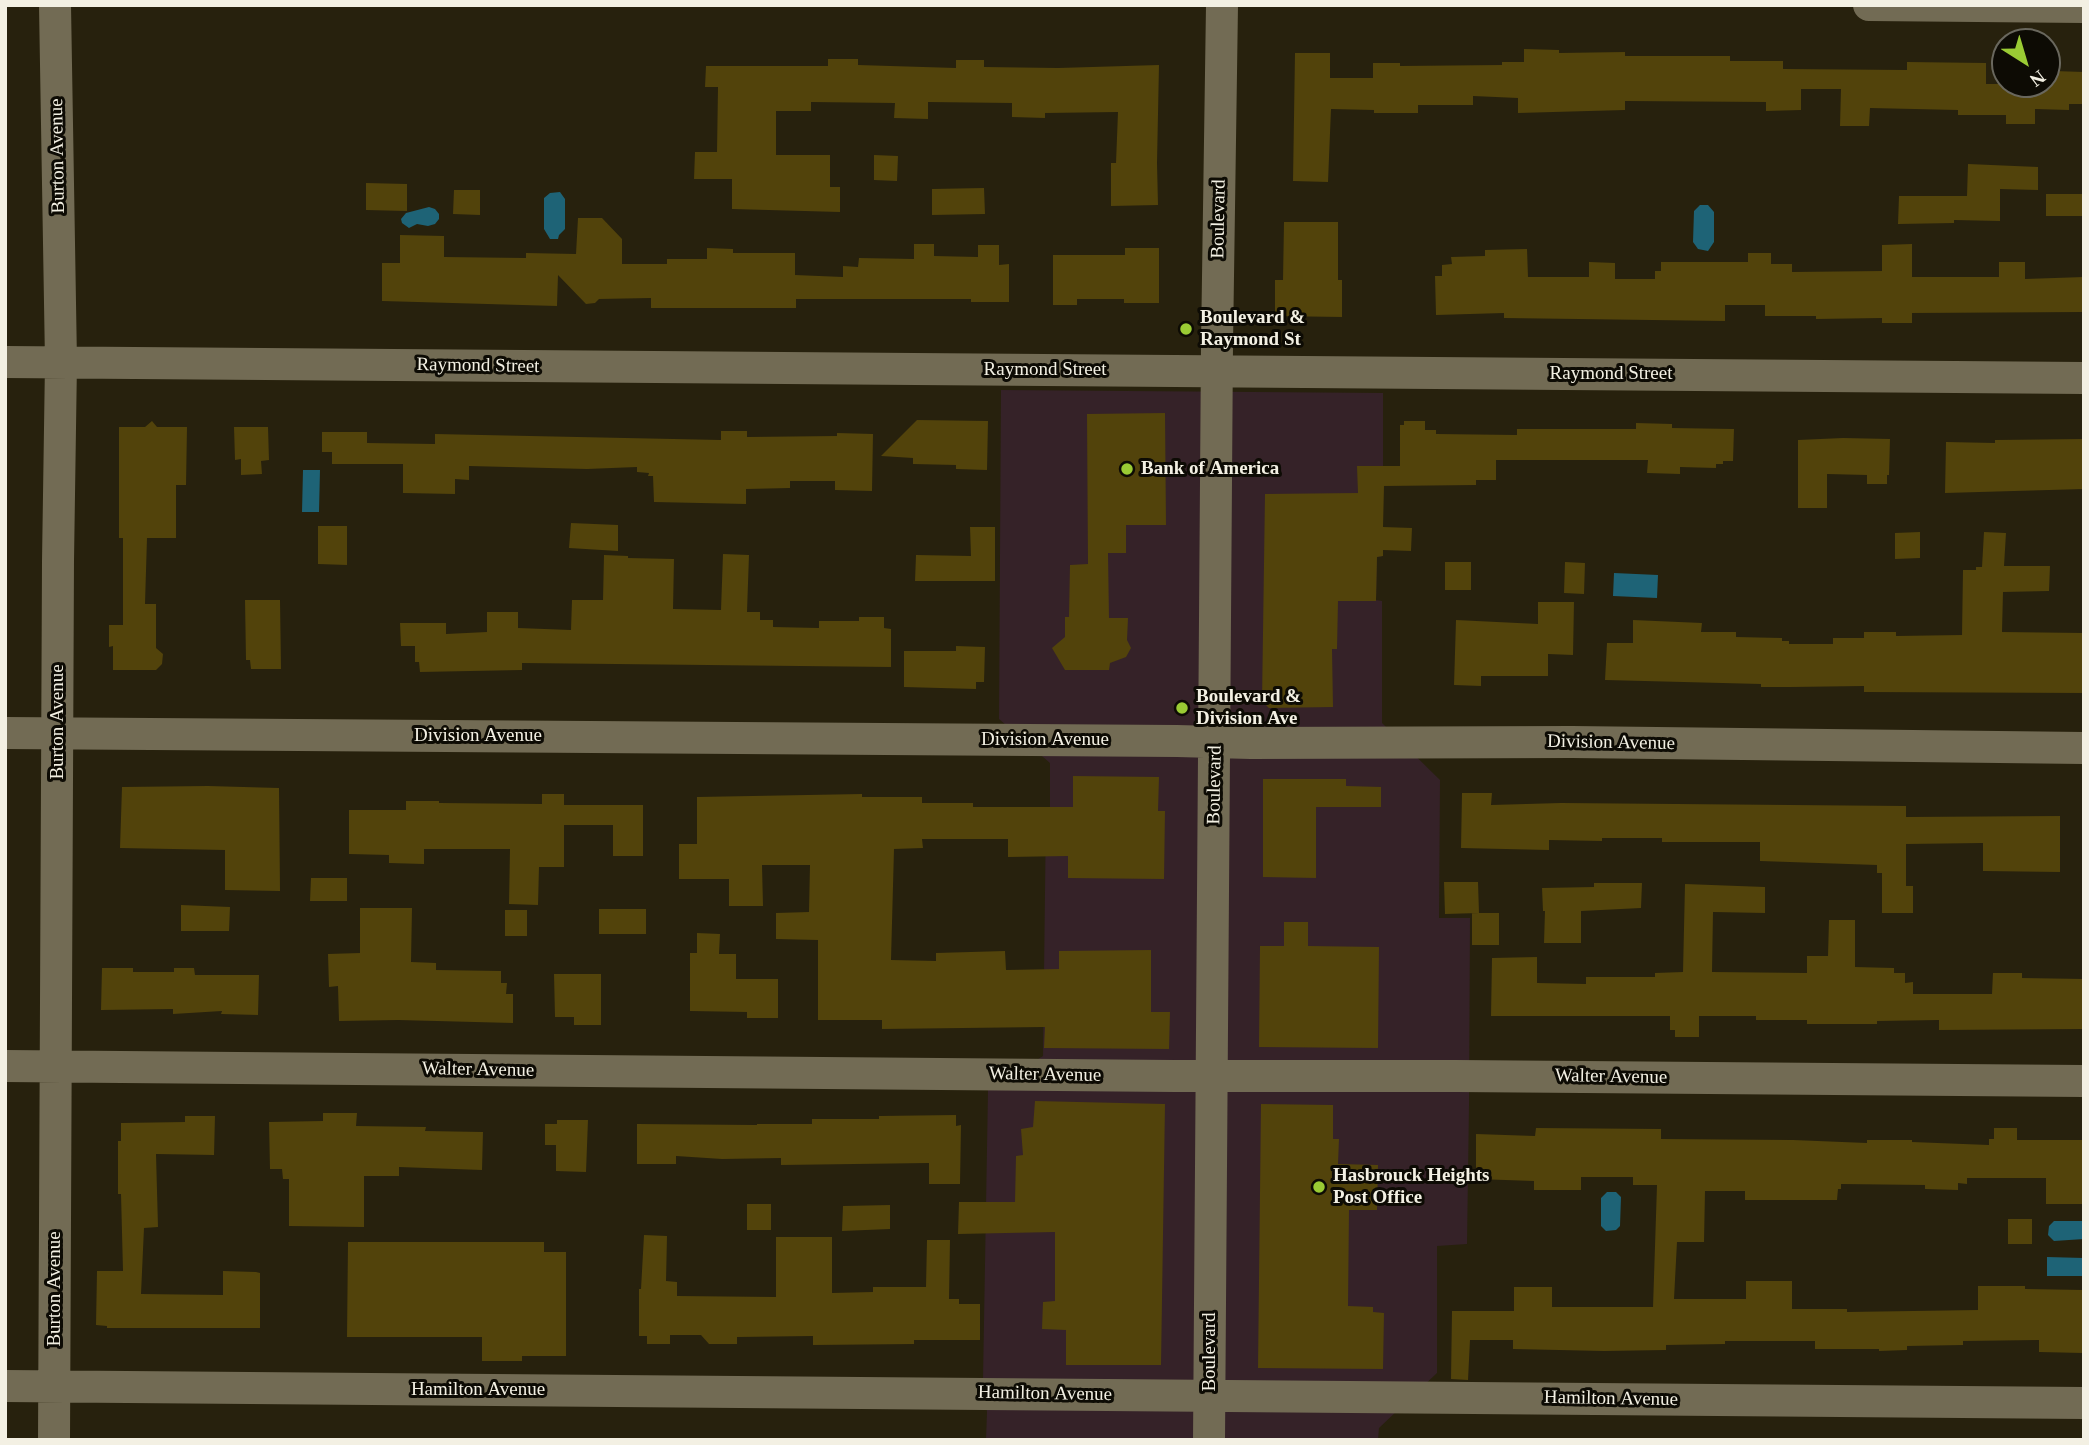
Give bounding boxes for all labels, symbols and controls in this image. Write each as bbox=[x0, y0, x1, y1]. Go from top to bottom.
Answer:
north arrow bbox=[1991, 28, 2061, 98]
text: N bbox=[2026, 66, 2050, 91]
street label: Burton Avenue bbox=[46, 98, 70, 214]
street label: Boulevard bbox=[1207, 179, 1231, 259]
place label: Boulevard & Raymond St bbox=[1200, 307, 1305, 351]
marker: Boulevard & Raymond St bbox=[1178, 321, 1194, 337]
street label: Raymond Street bbox=[416, 354, 540, 378]
street label: Raymond Street bbox=[984, 359, 1106, 381]
street label: Raymond Street bbox=[1550, 363, 1672, 385]
place label: Bank of America bbox=[1141, 458, 1279, 480]
marker: Bank of America bbox=[1119, 461, 1135, 477]
street label: Burton Avenue bbox=[47, 664, 69, 780]
place label: Boulevard & Division Ave bbox=[1196, 686, 1301, 730]
marker: Boulevard & Division Ave bbox=[1174, 700, 1190, 716]
street label: Division Avenue bbox=[414, 725, 542, 747]
street label: Division Avenue bbox=[981, 729, 1109, 751]
street label: Division Avenue bbox=[1547, 730, 1675, 756]
street label: Boulevard bbox=[1203, 745, 1227, 825]
street label: Walter Avenue bbox=[422, 1058, 534, 1082]
street label: Walter Avenue bbox=[989, 1063, 1101, 1087]
street label: Walter Avenue bbox=[1555, 1065, 1667, 1089]
place label: Hasbrouck Heights Post Office bbox=[1333, 1165, 1489, 1209]
marker: Hasbrouck Heights Post Office bbox=[1311, 1179, 1327, 1195]
street label: Burton Avenue bbox=[44, 1231, 66, 1347]
street label: Boulevard bbox=[1199, 1312, 1221, 1392]
street label: Hamilton Avenue bbox=[411, 1379, 545, 1401]
street label: Hamilton Avenue bbox=[978, 1381, 1112, 1407]
street label: Hamilton Avenue bbox=[1544, 1386, 1678, 1412]

